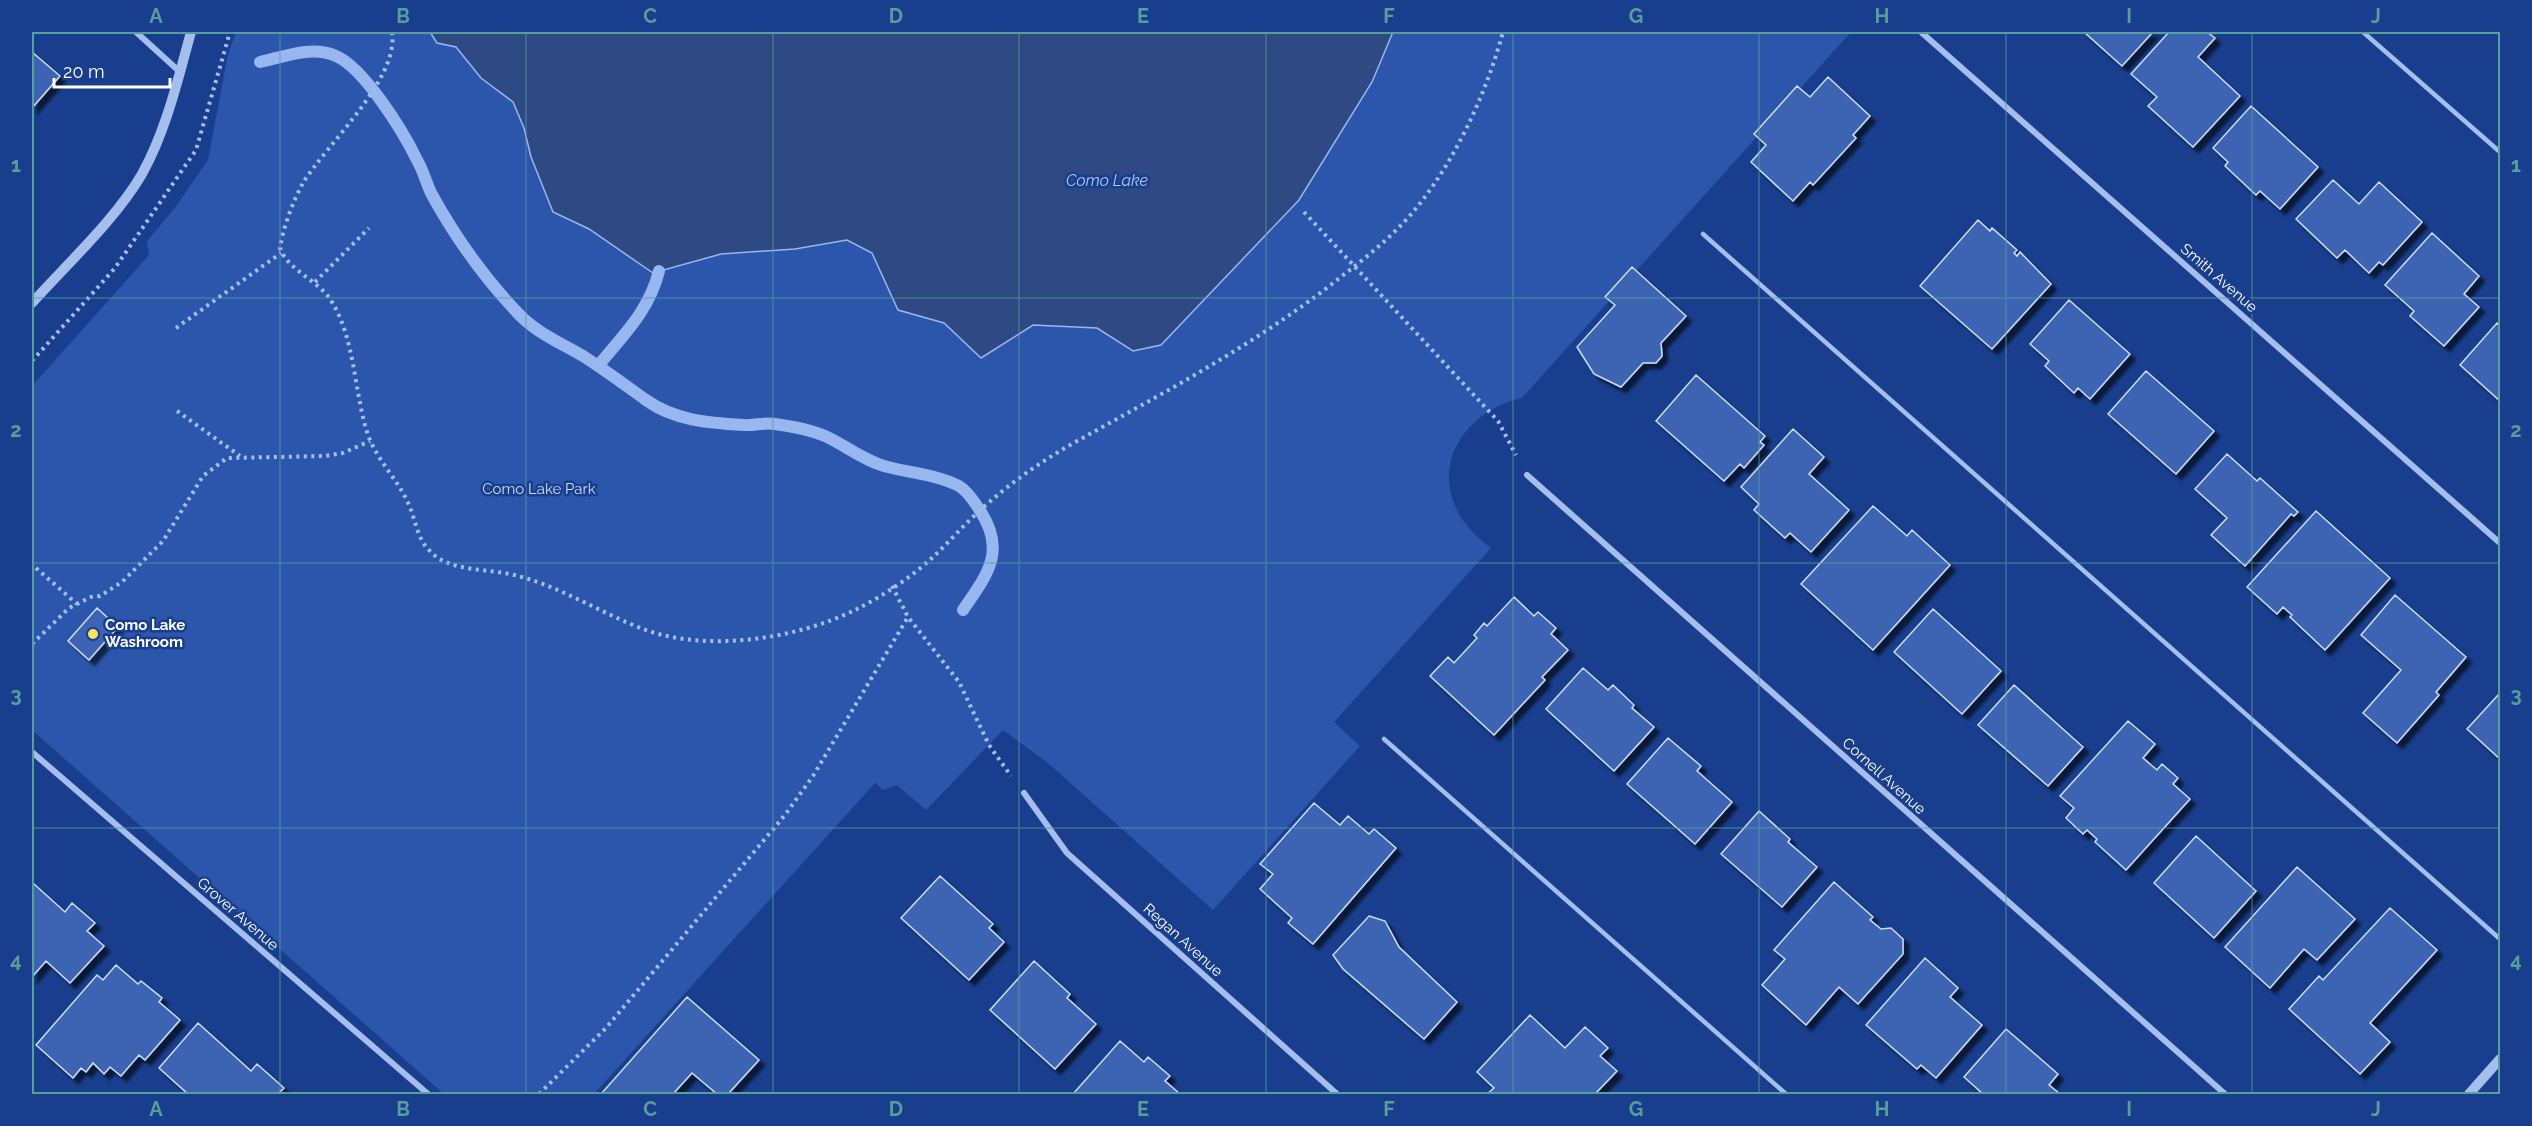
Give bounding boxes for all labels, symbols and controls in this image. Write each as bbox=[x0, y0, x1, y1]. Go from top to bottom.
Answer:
text: A bbox=[149, 4, 163, 28]
text: B bbox=[396, 4, 410, 28]
text: C bbox=[643, 4, 657, 28]
text: D bbox=[889, 4, 903, 28]
text: E bbox=[1137, 4, 1149, 28]
text: F bbox=[1383, 4, 1395, 28]
text: G bbox=[1629, 4, 1643, 28]
text: H bbox=[1875, 4, 1889, 28]
text: I bbox=[2126, 4, 2132, 28]
text: J bbox=[2371, 4, 2381, 28]
scale bar bbox=[54, 51, 170, 89]
text: 20 m bbox=[63, 61, 105, 82]
text: 1 bbox=[11, 153, 21, 177]
text: 1 bbox=[2511, 153, 2521, 177]
water label: Como Lake bbox=[1066, 171, 1148, 190]
street label: Smith Avenue bbox=[2177, 240, 2261, 316]
text: 2 bbox=[10, 418, 22, 442]
text: 2 bbox=[2510, 418, 2522, 442]
park label: Como Lake Park bbox=[482, 480, 596, 498]
place label: Como Lake Washroom bbox=[105, 616, 185, 651]
marker: Como Lake Washroom bbox=[86, 627, 100, 641]
text: 3 bbox=[10, 683, 22, 707]
text: 3 bbox=[2510, 683, 2522, 707]
street label: Cornell Avenue bbox=[1839, 734, 1929, 818]
street label: Grover Avenue bbox=[194, 874, 282, 954]
street label: Regan Avenue bbox=[1140, 900, 1227, 980]
text: 4 bbox=[10, 948, 22, 972]
text: 4 bbox=[2510, 948, 2522, 972]
text: A bbox=[149, 1097, 163, 1121]
text: B bbox=[396, 1097, 410, 1121]
text: C bbox=[643, 1097, 657, 1121]
text: D bbox=[889, 1097, 903, 1121]
text: E bbox=[1137, 1097, 1149, 1121]
text: F bbox=[1383, 1097, 1395, 1121]
text: G bbox=[1629, 1097, 1643, 1121]
text: H bbox=[1875, 1097, 1889, 1121]
text: I bbox=[2126, 1097, 2132, 1121]
text: J bbox=[2371, 1097, 2381, 1121]

